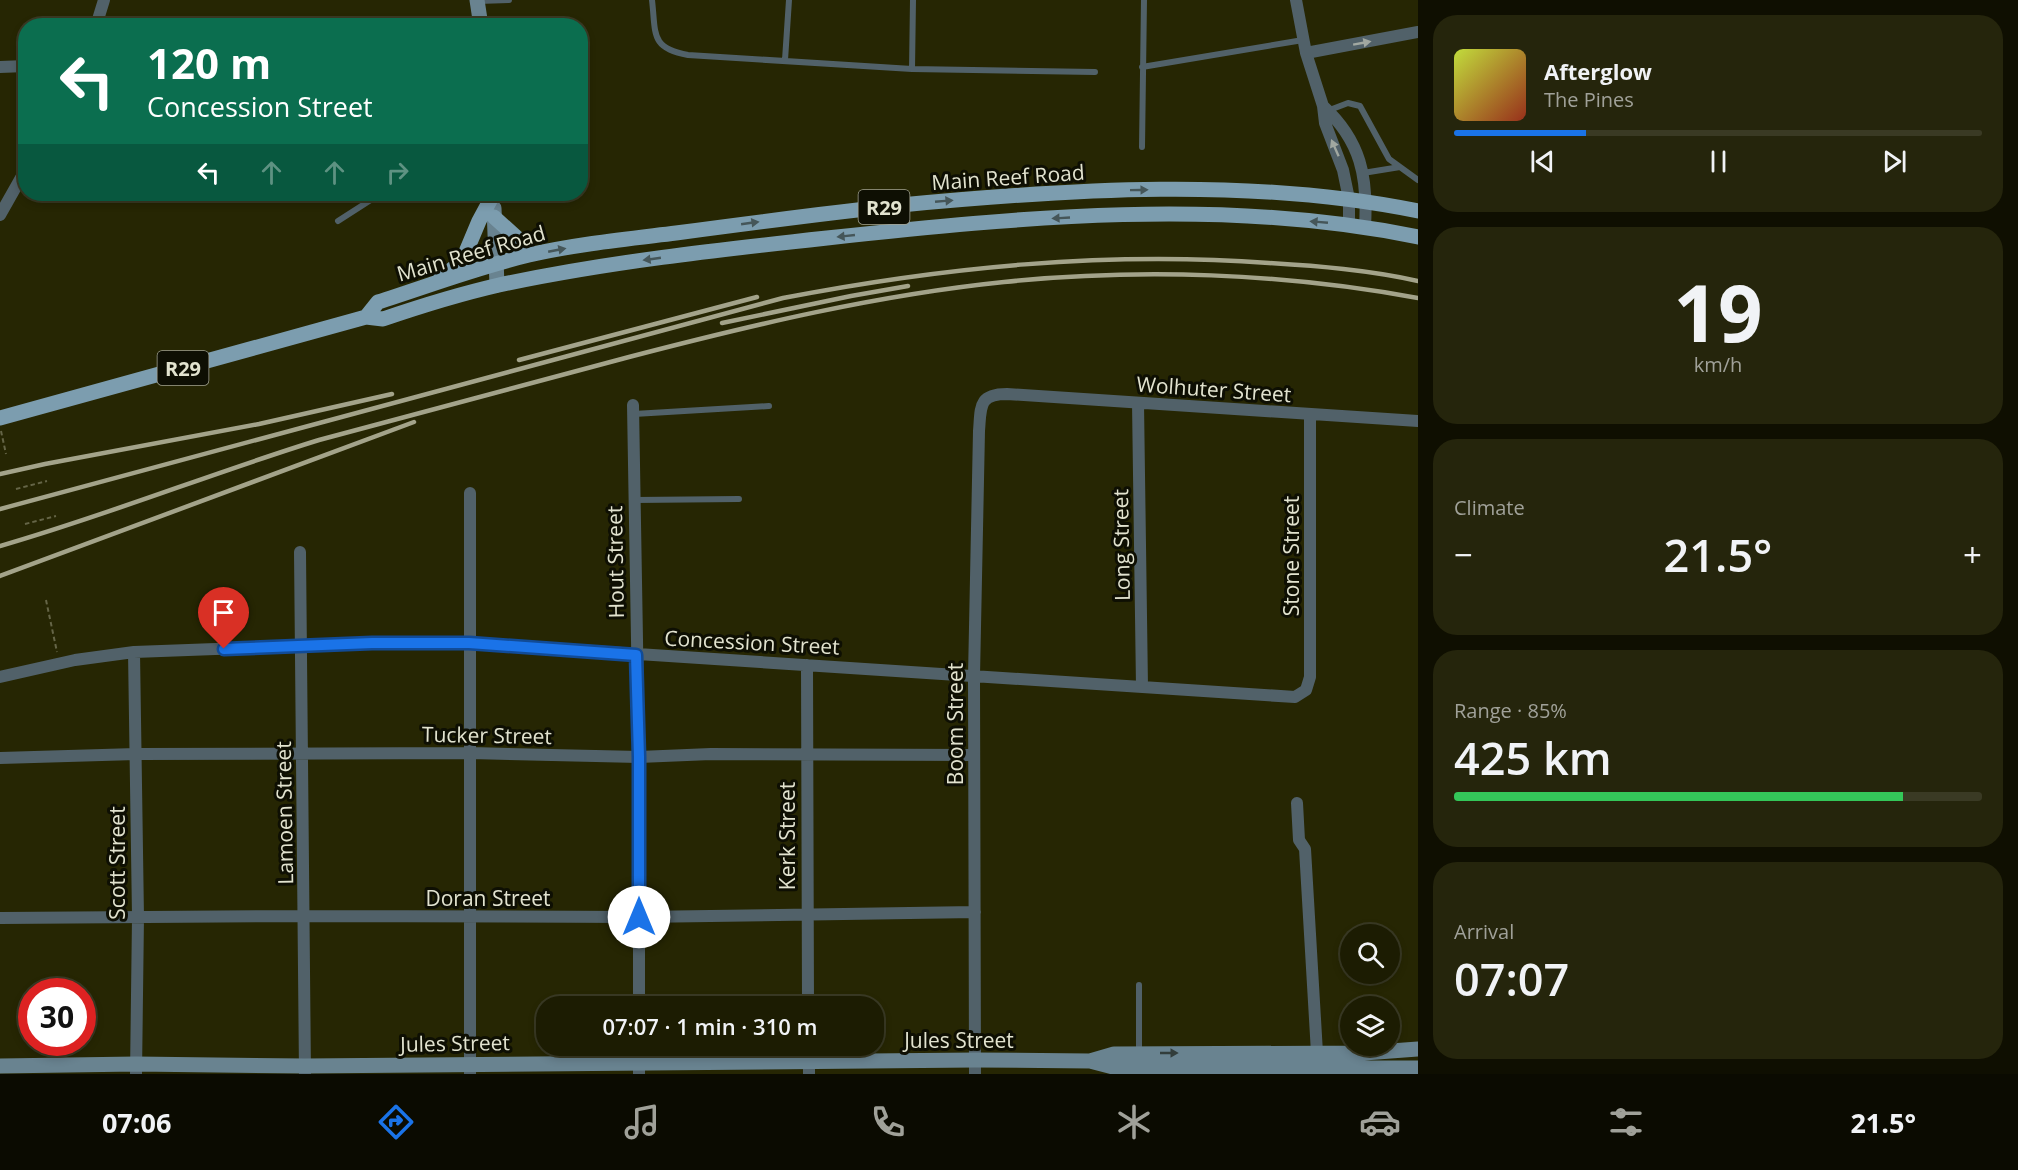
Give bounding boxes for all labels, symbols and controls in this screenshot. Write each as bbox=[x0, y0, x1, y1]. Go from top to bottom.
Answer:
text: 120 m bbox=[147, 34, 271, 91]
one-way arrow bbox=[1353, 38, 1372, 47]
icon: left bbox=[48, 42, 126, 120]
text: Afterglow bbox=[1544, 56, 1652, 86]
text: The Pines bbox=[1544, 86, 1634, 113]
text: Concession Street bbox=[147, 88, 373, 125]
one-way arrow bbox=[1330, 139, 1339, 157]
icon: previous bbox=[1526, 145, 1559, 178]
icon: pause bbox=[1702, 145, 1735, 178]
icon: next bbox=[1878, 145, 1911, 178]
icon: left bbox=[192, 156, 225, 189]
icon: ahead bbox=[255, 156, 288, 189]
icon: ahead bbox=[318, 156, 351, 189]
icon: right bbox=[381, 156, 414, 189]
street label: Main Reef Road bbox=[931, 158, 1085, 196]
one-way arrow bbox=[1129, 186, 1148, 195]
road number: R29 bbox=[858, 190, 910, 224]
one-way arrow bbox=[934, 197, 953, 206]
one-way arrow bbox=[1051, 213, 1070, 222]
one-way arrow bbox=[1309, 217, 1328, 227]
street label: Main Reef Road bbox=[393, 218, 549, 288]
one-way arrow bbox=[741, 218, 760, 227]
one-way arrow bbox=[836, 231, 855, 241]
one-way arrow bbox=[548, 245, 567, 254]
one-way arrow bbox=[642, 254, 661, 263]
text: 19 bbox=[1673, 259, 1763, 365]
road number: R29 bbox=[158, 351, 208, 385]
text: km/h bbox=[1694, 351, 1742, 378]
street label: Wolhuter Street bbox=[1136, 370, 1292, 408]
street label: Long Street bbox=[1106, 489, 1136, 601]
text: Climate bbox=[1454, 494, 1525, 521]
street label: Stone Street bbox=[1277, 496, 1305, 616]
street label: Hout Street bbox=[600, 505, 630, 619]
text: 21.5° bbox=[1664, 524, 1772, 585]
text: − bbox=[1454, 532, 1473, 577]
text: + bbox=[1963, 532, 1982, 577]
pin bbox=[198, 587, 249, 649]
icon: arrive bbox=[207, 596, 240, 629]
street label: Concession Street bbox=[664, 623, 840, 661]
street label: Boom Street bbox=[941, 663, 969, 785]
text: Range · 85% bbox=[1454, 697, 1567, 724]
street label: Tucker Street bbox=[422, 720, 552, 750]
text: 425 km bbox=[1454, 727, 1612, 788]
street label: Lamoen Street bbox=[269, 741, 299, 885]
street label: Kerk Street bbox=[773, 782, 801, 890]
street label: Scott Street bbox=[103, 806, 131, 920]
street label: Doran Street bbox=[425, 884, 551, 912]
position arrow bbox=[607, 885, 671, 949]
text: Arrival bbox=[1454, 918, 1514, 945]
map controls bbox=[1340, 924, 1400, 1056]
button: search bbox=[1340, 924, 1400, 984]
text: 07:07 bbox=[1454, 948, 1569, 1009]
speed limit sign: 30 bbox=[18, 978, 96, 1056]
button: layers bbox=[1340, 996, 1400, 1056]
text: 07:07 · 1 min · 310 m bbox=[602, 1011, 818, 1041]
street label: Jules Street bbox=[902, 1026, 1014, 1054]
street label: Jules Street bbox=[398, 1028, 510, 1058]
one-way arrow bbox=[1159, 1048, 1178, 1058]
icon: directions bbox=[375, 1101, 417, 1143]
icon: music bbox=[621, 1101, 663, 1143]
icon: phone bbox=[867, 1101, 909, 1143]
icon: climate bbox=[1113, 1101, 1155, 1143]
icon: car bbox=[1359, 1101, 1401, 1143]
icon: filters bbox=[1605, 1101, 1647, 1143]
text: 07:06 bbox=[102, 1104, 171, 1141]
text: 21.5° bbox=[1850, 1104, 1916, 1141]

